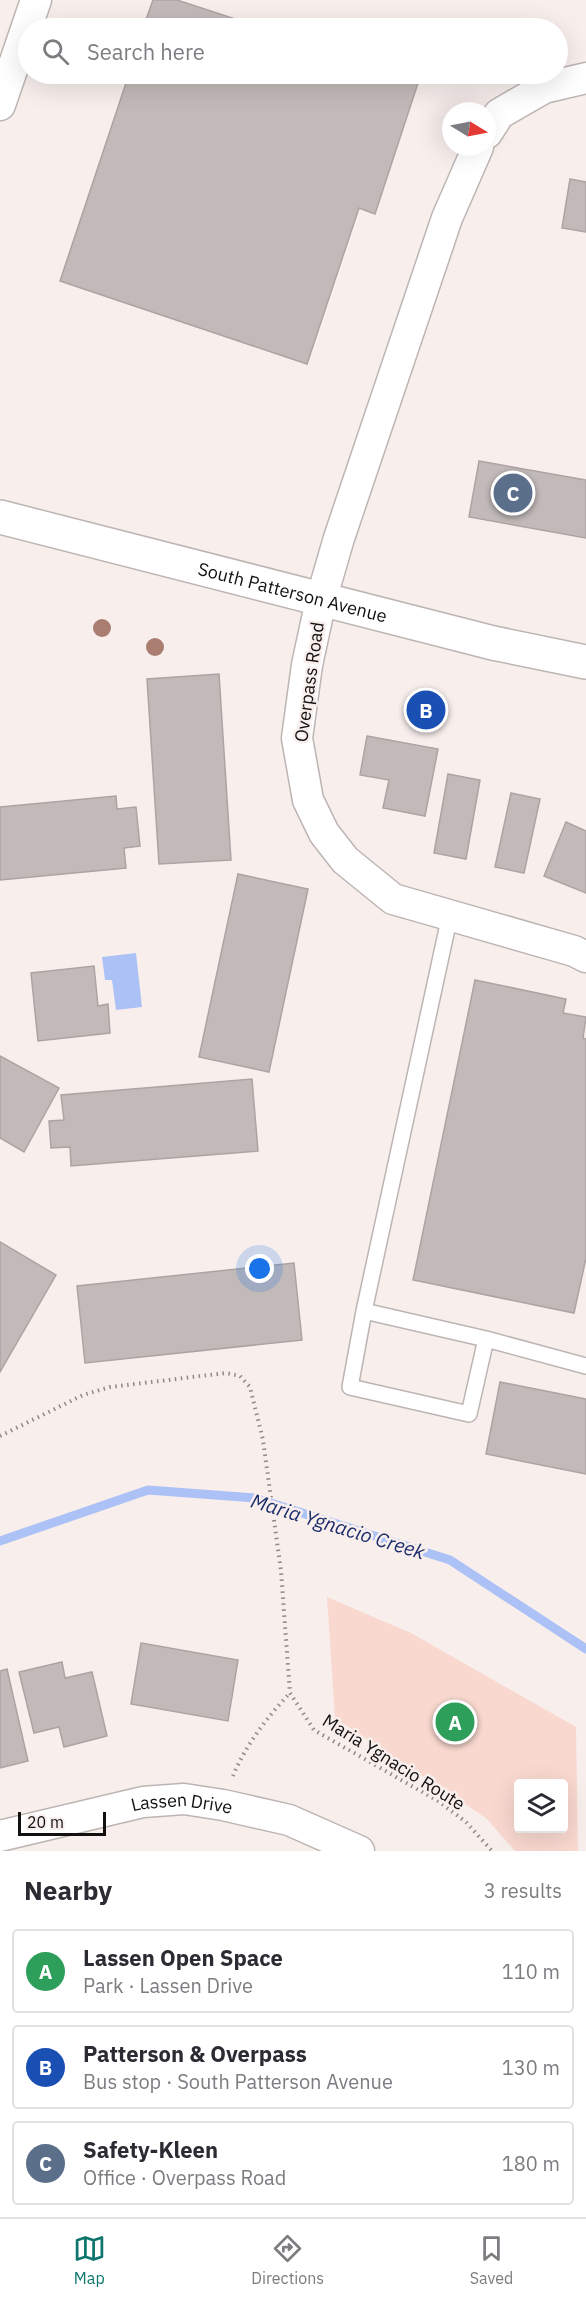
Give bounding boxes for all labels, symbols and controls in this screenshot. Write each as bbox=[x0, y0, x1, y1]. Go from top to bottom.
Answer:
search box bbox=[18, 18, 568, 84]
icon: search bbox=[39, 35, 72, 68]
text: Search here bbox=[87, 37, 205, 66]
north arrow bbox=[442, 102, 496, 156]
pin: C bbox=[494, 470, 532, 516]
street label: South Patterson Avenue bbox=[196, 557, 390, 627]
street label: Overpass Road bbox=[289, 620, 329, 744]
pin: B bbox=[406, 688, 446, 732]
your location bbox=[245, 1254, 274, 1283]
water label: Maria Ygnacio Creek bbox=[248, 1487, 429, 1565]
pin: A bbox=[436, 1700, 474, 1744]
street label: Maria Ygnacio Route bbox=[318, 1709, 470, 1815]
map controls bbox=[514, 1779, 568, 1833]
button: layers bbox=[514, 1779, 568, 1833]
street label: Lassen Drive bbox=[129, 1787, 235, 1818]
scale bar bbox=[18, 1809, 106, 1836]
text: 20 m bbox=[27, 1812, 64, 1832]
text: Nearby bbox=[24, 1873, 112, 1907]
text: 3 results bbox=[484, 1877, 562, 1904]
text: Lassen Open Space bbox=[83, 1943, 283, 1972]
text: A bbox=[39, 1958, 52, 1985]
text: 110 m bbox=[502, 1958, 560, 1985]
text: Park · Lassen Drive bbox=[83, 1972, 253, 1999]
text: Patterson & Overpass bbox=[83, 2039, 307, 2068]
text: B bbox=[39, 2054, 52, 2081]
text: 130 m bbox=[502, 2054, 560, 2081]
text: Bus stop · South Patterson Avenue bbox=[83, 2068, 393, 2095]
text: Safety-Kleen bbox=[83, 2135, 218, 2164]
text: C bbox=[39, 2150, 52, 2177]
text: 180 m bbox=[502, 2150, 560, 2177]
text: Office · Overpass Road bbox=[83, 2164, 286, 2191]
tab: Map bbox=[73, 2232, 106, 2288]
tab: Directions bbox=[251, 2232, 324, 2288]
tab: Saved bbox=[470, 2232, 513, 2288]

